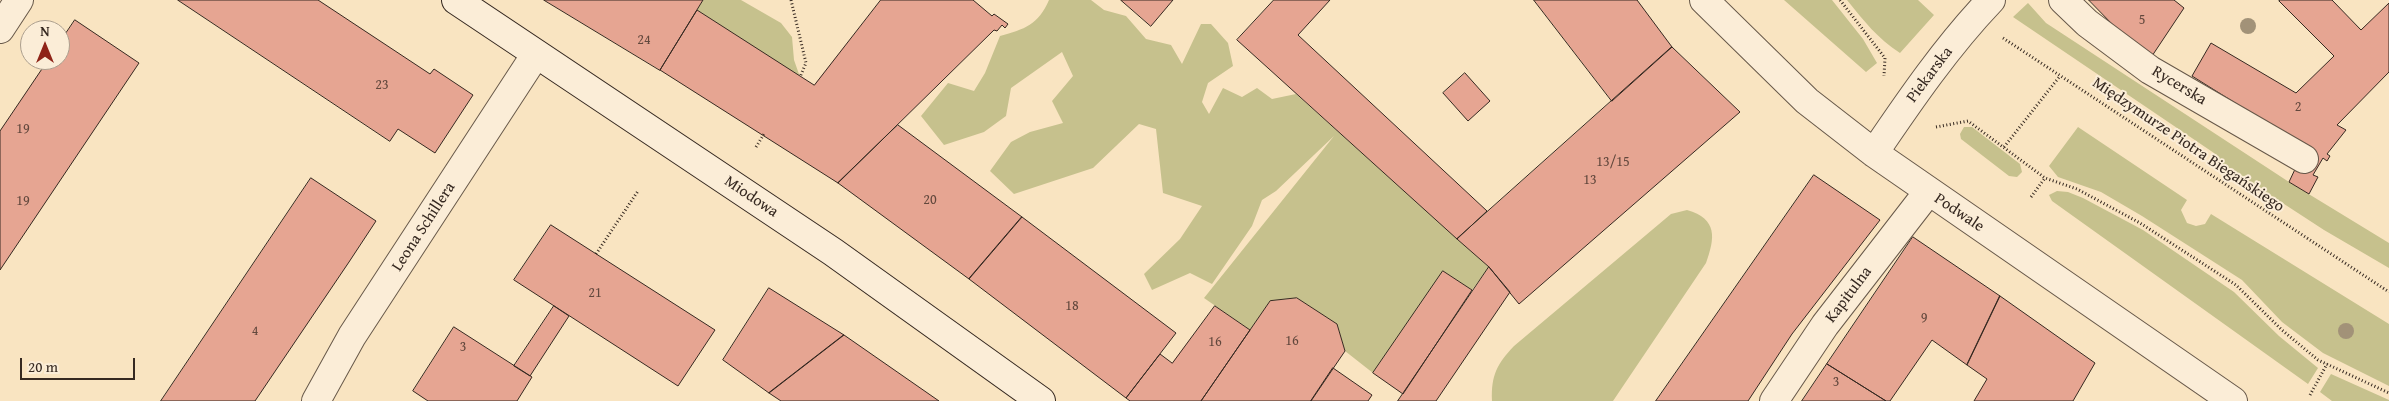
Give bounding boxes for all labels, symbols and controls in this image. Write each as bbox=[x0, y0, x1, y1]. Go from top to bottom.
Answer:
house number: 5 bbox=[2139, 12, 2145, 28]
north arrow bbox=[20, 20, 70, 70]
text: N bbox=[40, 21, 50, 41]
house number: 24 bbox=[637, 32, 651, 48]
street label: Piekarska bbox=[1903, 43, 1957, 107]
street label: Rycerska bbox=[2148, 62, 2210, 110]
street label: Międzymurze Piotra Biegańskiego bbox=[2088, 73, 2288, 217]
house number: 23 bbox=[375, 77, 389, 93]
house number: 2 bbox=[2295, 99, 2301, 115]
house number: 19 bbox=[16, 121, 30, 137]
house number: 13/15 bbox=[1596, 154, 1630, 170]
street label: Miodowa bbox=[720, 172, 782, 222]
house number: 13 bbox=[1583, 172, 1597, 188]
street label: Leona Schillera bbox=[388, 179, 460, 275]
street label: Podwale bbox=[1930, 189, 1988, 237]
house number: 20 bbox=[923, 192, 937, 208]
house number: 19 bbox=[16, 193, 30, 209]
street label: Kapitulna bbox=[1822, 263, 1876, 327]
house number: 21 bbox=[588, 285, 602, 301]
house number: 18 bbox=[1065, 298, 1079, 314]
house number: 9 bbox=[1921, 310, 1927, 326]
house number: 4 bbox=[252, 323, 258, 339]
house number: 16 bbox=[1285, 333, 1299, 349]
house number: 16 bbox=[1208, 334, 1222, 350]
house number: 3 bbox=[460, 339, 466, 355]
scale bar bbox=[22, 348, 138, 380]
text: 20 m bbox=[28, 356, 58, 377]
house number: 3 bbox=[1833, 374, 1839, 390]

